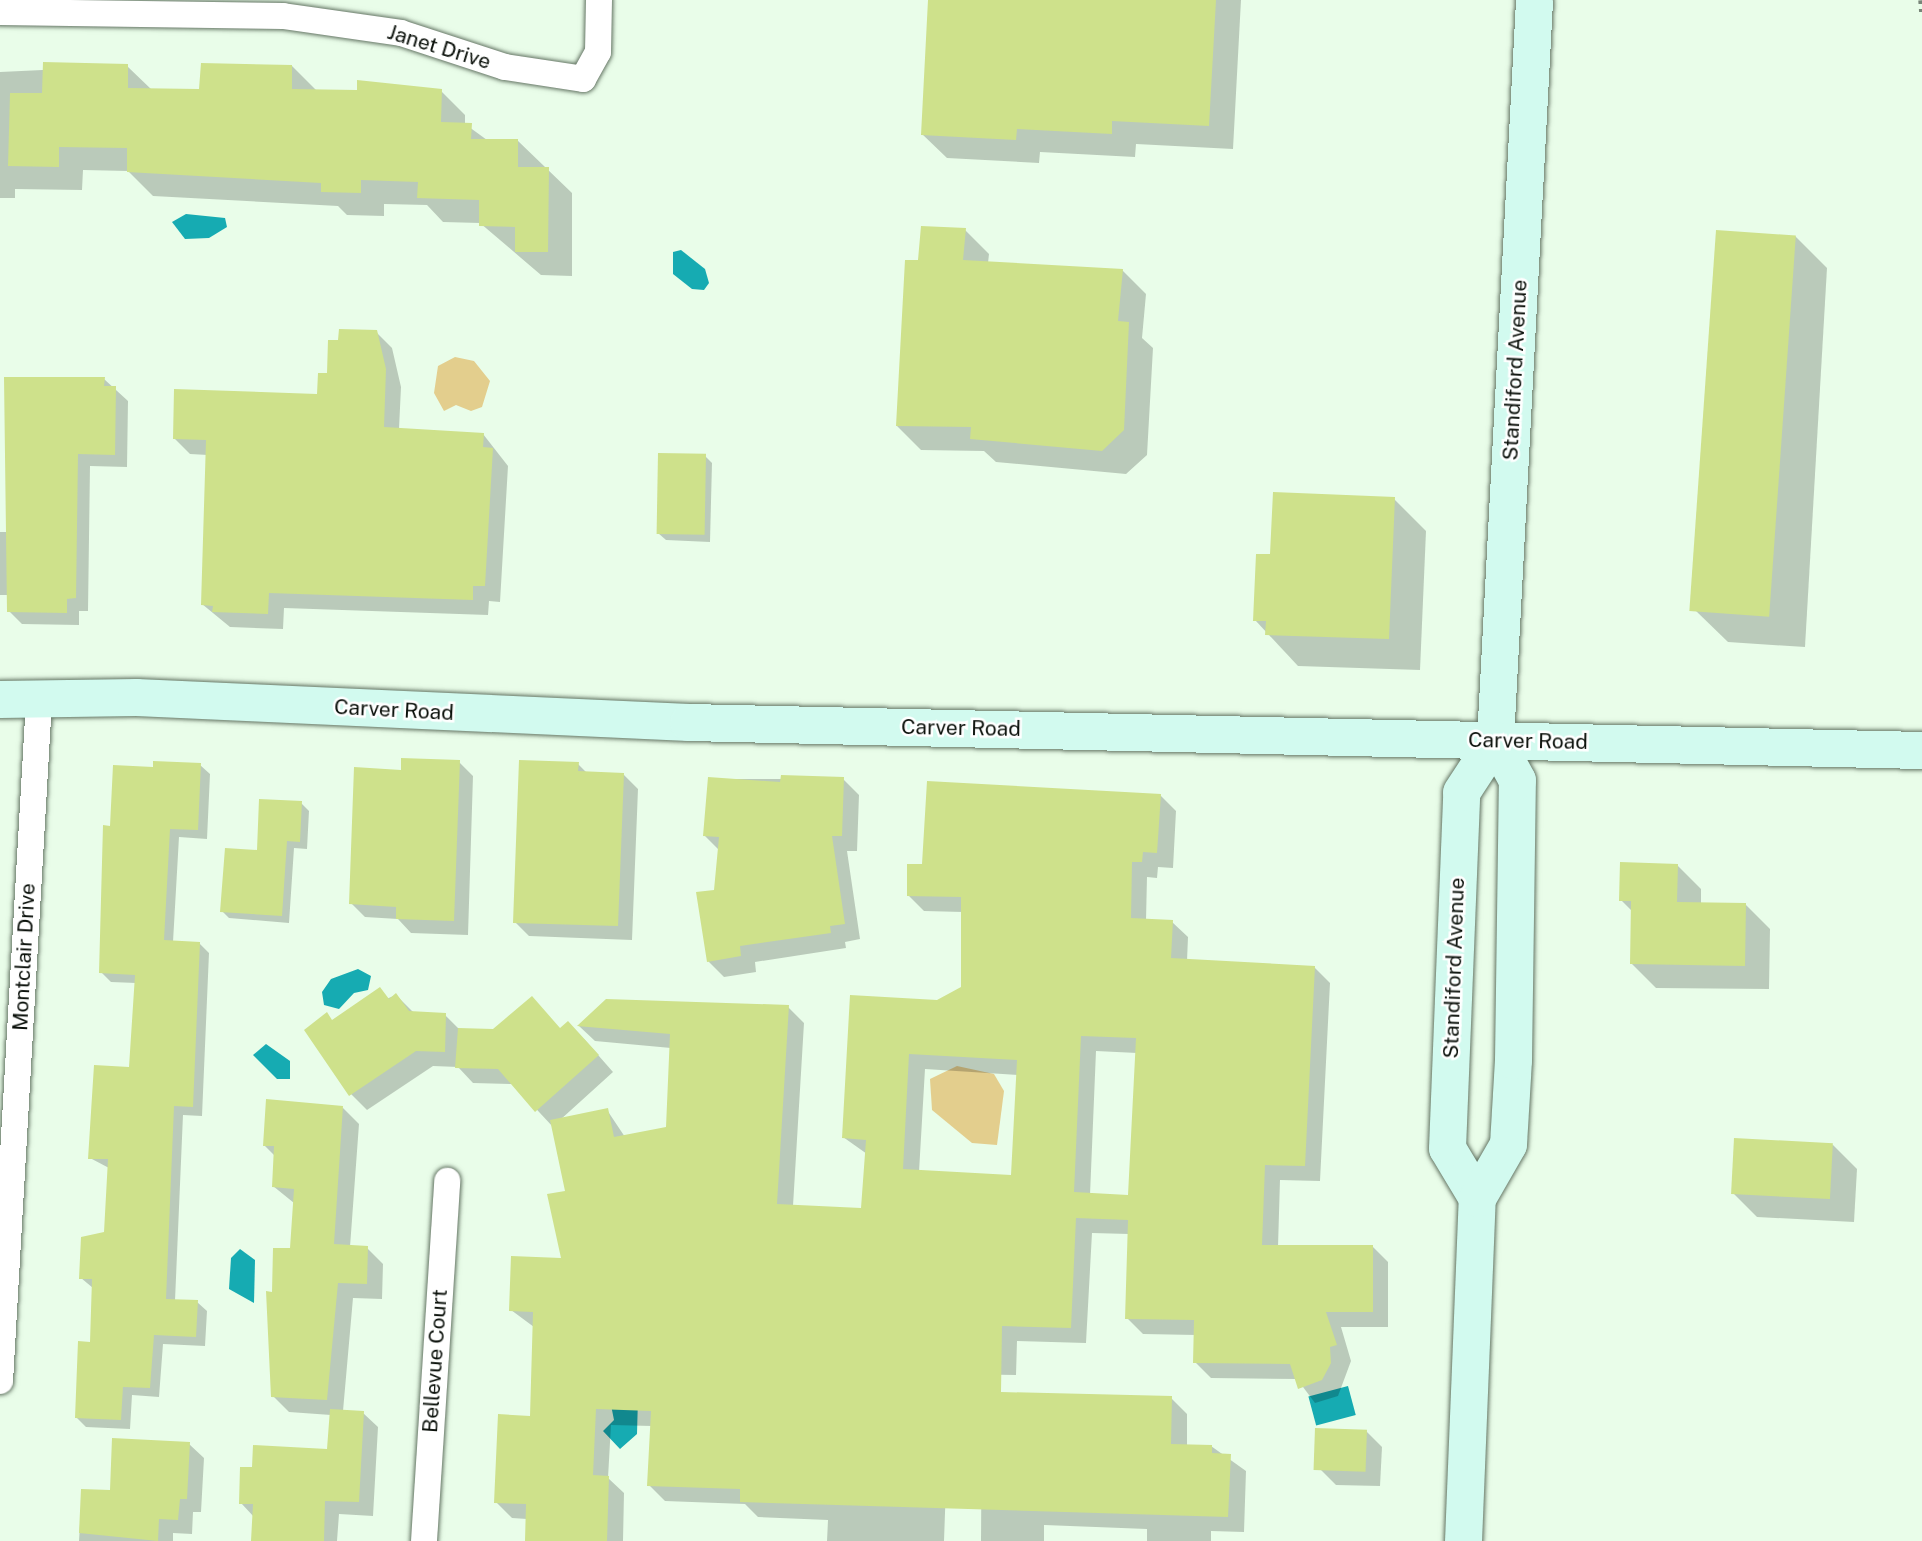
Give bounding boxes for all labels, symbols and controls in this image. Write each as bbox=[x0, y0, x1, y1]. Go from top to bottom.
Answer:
street label: Janet Drive bbox=[384, 19, 494, 75]
street label: Standiford Avenue bbox=[1498, 279, 1532, 461]
street label: Carver Road bbox=[334, 694, 454, 726]
street label: Carver Road bbox=[901, 714, 1021, 742]
street label: Carver Road bbox=[1468, 727, 1588, 755]
street label: Standiford Avenue bbox=[1438, 877, 1470, 1059]
street label: Montclair Drive bbox=[8, 882, 40, 1032]
street label: Bellevue Court bbox=[417, 1288, 453, 1434]

